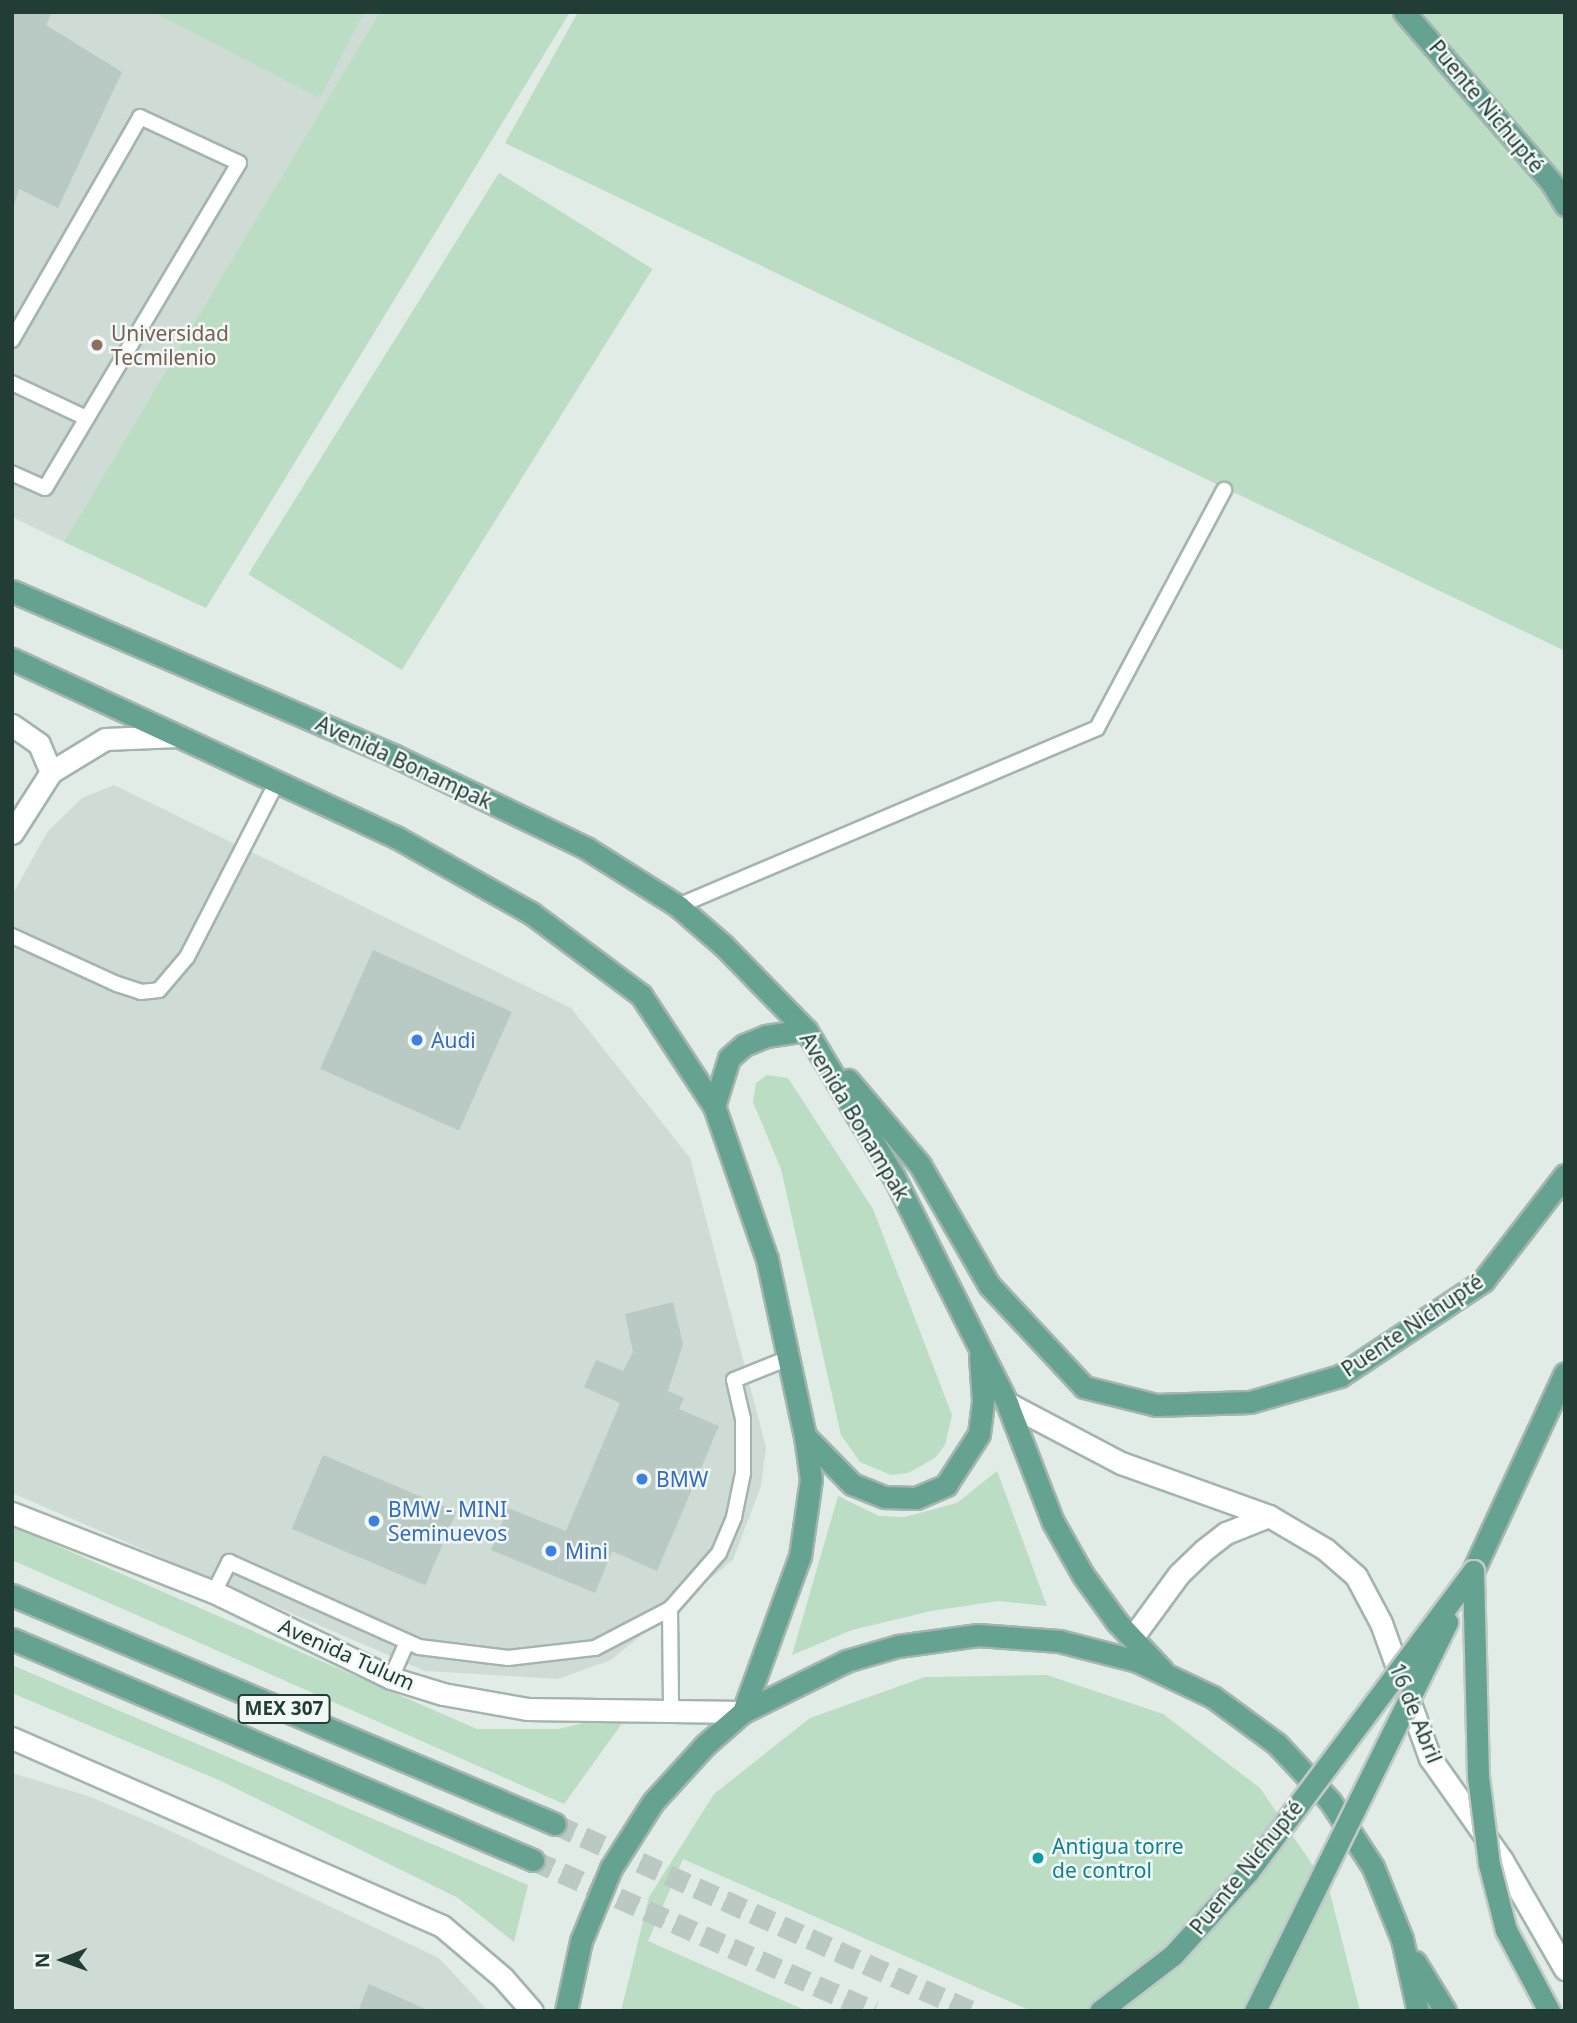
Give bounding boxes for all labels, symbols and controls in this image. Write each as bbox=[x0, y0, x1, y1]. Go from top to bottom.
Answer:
street label: Puente Nichupté bbox=[1424, 35, 1550, 177]
place label: Universidad Tecmilenio bbox=[111, 320, 229, 370]
marker: Universidad Tecmilenio bbox=[89, 337, 105, 353]
street label: Avenida Bonampak bbox=[312, 710, 496, 814]
place label: Audi bbox=[431, 1027, 476, 1053]
street label: Avenida Bonampak bbox=[795, 1028, 915, 1204]
marker: Audi bbox=[409, 1032, 425, 1048]
street label: Puente Nichupté bbox=[1336, 1268, 1488, 1382]
place label: BMW bbox=[656, 1466, 708, 1492]
marker: BMW bbox=[634, 1471, 650, 1487]
place label: BMW - MINI Seminuevos bbox=[388, 1496, 507, 1546]
marker: BMW - MINI Seminuevos bbox=[366, 1513, 382, 1529]
place label: Mini bbox=[565, 1538, 608, 1564]
marker: Mini bbox=[543, 1543, 559, 1559]
street label: Avenida Tulum bbox=[275, 1613, 419, 1695]
street label: 16 de Abril bbox=[1385, 1659, 1447, 1767]
road number: MEX 307 bbox=[237, 1694, 331, 1724]
street label: Puente Nichupté bbox=[1184, 1795, 1308, 1939]
place label: Antigua torre de control bbox=[1052, 1833, 1184, 1883]
marker: Antigua torre de control bbox=[1030, 1850, 1046, 1866]
north arrow bbox=[28, 1925, 98, 1995]
text: N bbox=[29, 1952, 55, 1968]

